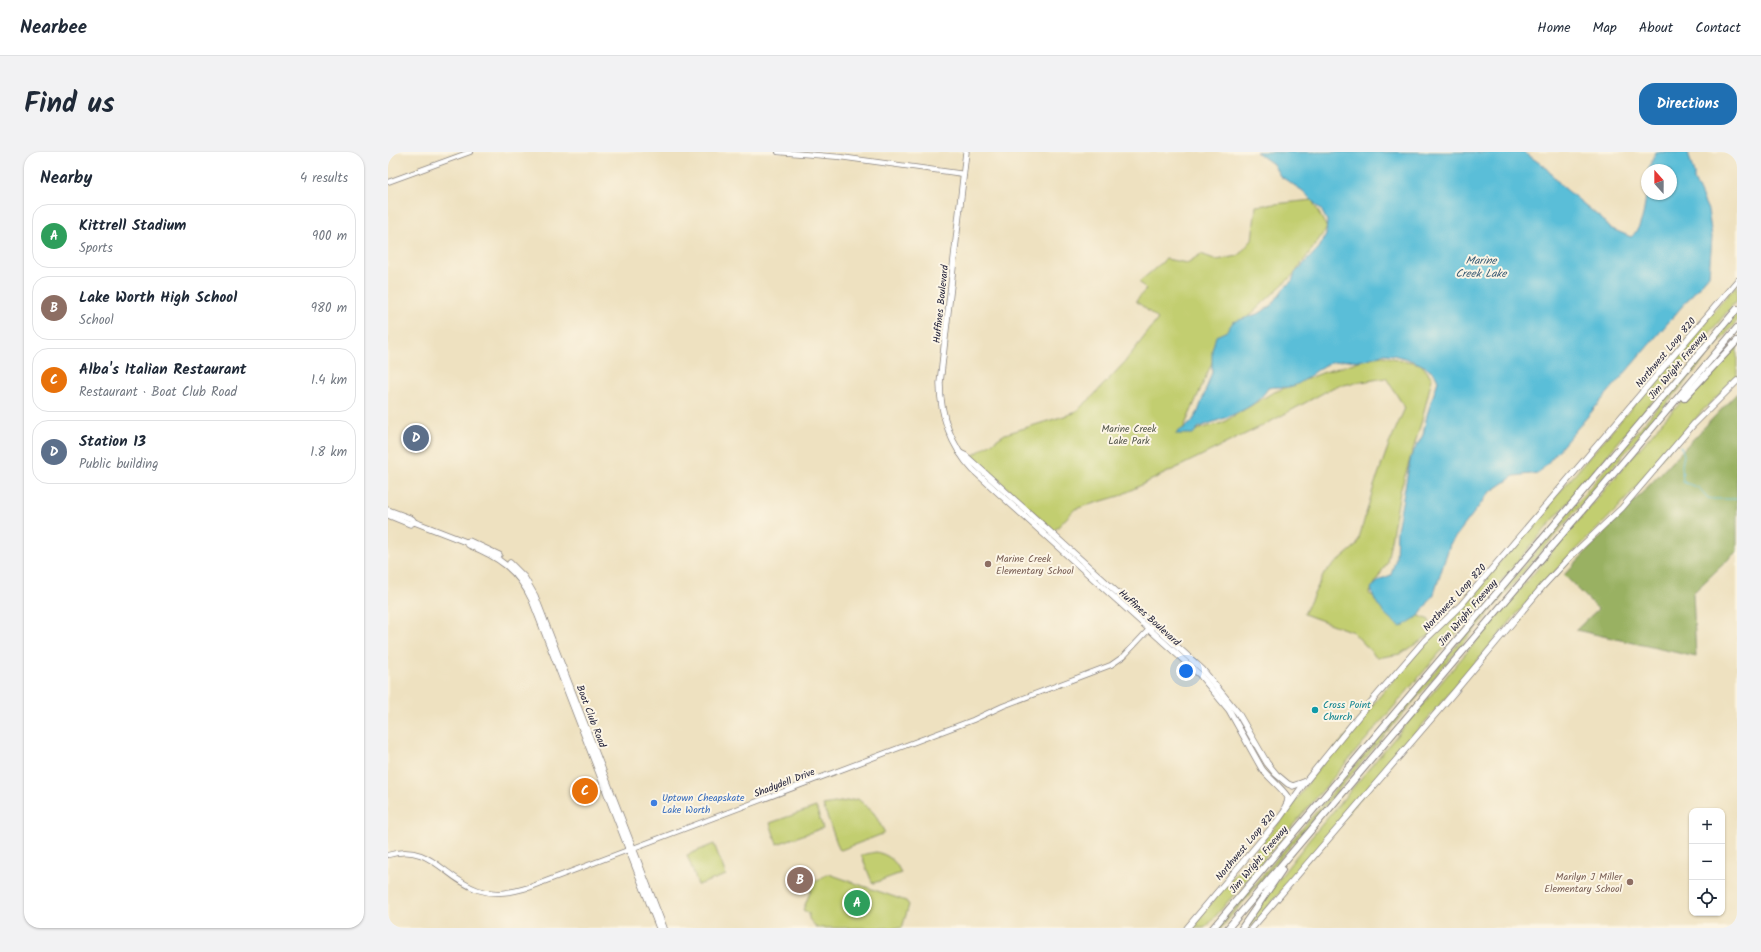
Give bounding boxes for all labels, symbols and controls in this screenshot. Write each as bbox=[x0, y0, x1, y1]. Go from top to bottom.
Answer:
text: Nearbee bbox=[20, 13, 87, 43]
text: Home bbox=[1537, 17, 1571, 39]
text: Map bbox=[1593, 17, 1617, 39]
text: About bbox=[1639, 17, 1673, 39]
text: Contact bbox=[1695, 17, 1741, 39]
text: Find us bbox=[24, 82, 115, 127]
button: Directions bbox=[1639, 83, 1737, 125]
north arrow bbox=[1641, 164, 1677, 200]
text: Nearby bbox=[40, 165, 92, 192]
text: 4 results bbox=[300, 168, 348, 189]
text: Kittrell Stadium bbox=[79, 214, 186, 238]
text: A bbox=[50, 226, 58, 247]
text: 900 m bbox=[312, 226, 347, 247]
text: Sports bbox=[79, 238, 113, 259]
water label: Marine Creek Lake bbox=[1456, 252, 1508, 283]
street label: Huffines Boulevard bbox=[929, 263, 953, 344]
text: Lake Worth High School bbox=[79, 286, 237, 310]
text: B bbox=[50, 298, 58, 319]
text: 980 m bbox=[311, 298, 347, 319]
text: School bbox=[79, 310, 114, 331]
street label: Northwest Loop 820 bbox=[1632, 314, 1700, 391]
street label: Jim Wright Freeway bbox=[1645, 328, 1711, 403]
text: Alba's Italian Restaurant bbox=[79, 358, 247, 382]
text: C bbox=[50, 370, 58, 391]
text: 1.4 km bbox=[311, 370, 347, 391]
text: Restaurant · Boat Club Road bbox=[79, 382, 237, 403]
park label: Marine Creek Lake Park bbox=[1101, 421, 1157, 449]
pin: D bbox=[403, 423, 429, 453]
text: Station 13 bbox=[79, 430, 146, 454]
text: D bbox=[50, 442, 58, 463]
text: 1.8 km bbox=[310, 442, 347, 463]
text: Public building bbox=[79, 454, 158, 475]
place label: Marine Creek Elementary School bbox=[996, 551, 1074, 579]
marker: Marine Creek Elementary School bbox=[983, 559, 993, 569]
street label: Northwest Loop 820 bbox=[1419, 560, 1490, 635]
street label: Jim Wright Freeway bbox=[1434, 575, 1502, 650]
street label: Huffines Boulevard bbox=[1115, 586, 1185, 651]
your location bbox=[1176, 661, 1196, 681]
street label: Boat Club Road bbox=[572, 683, 611, 751]
place label: Cross Point Church bbox=[1323, 697, 1371, 725]
marker: Cross Point Church bbox=[1310, 705, 1320, 715]
street label: Shadydell Drive bbox=[751, 764, 818, 802]
pin: C bbox=[572, 776, 598, 806]
place label: Uptown Cheapskate Lake Worth bbox=[662, 790, 745, 818]
marker: Uptown Cheapskate Lake Worth bbox=[649, 798, 659, 808]
street label: Northwest Loop 820 bbox=[1212, 807, 1280, 884]
map controls bbox=[1689, 808, 1725, 916]
button: + bbox=[1689, 808, 1725, 844]
street label: Jim Wright Freeway bbox=[1226, 822, 1292, 897]
button: − bbox=[1689, 844, 1725, 880]
pin: B bbox=[787, 865, 813, 895]
place label: Marilyn J Miller Elementary School bbox=[1544, 869, 1623, 897]
marker: Marilyn J Miller Elementary School bbox=[1625, 877, 1635, 887]
button: locate bbox=[1689, 880, 1725, 916]
pin: A bbox=[844, 888, 870, 918]

